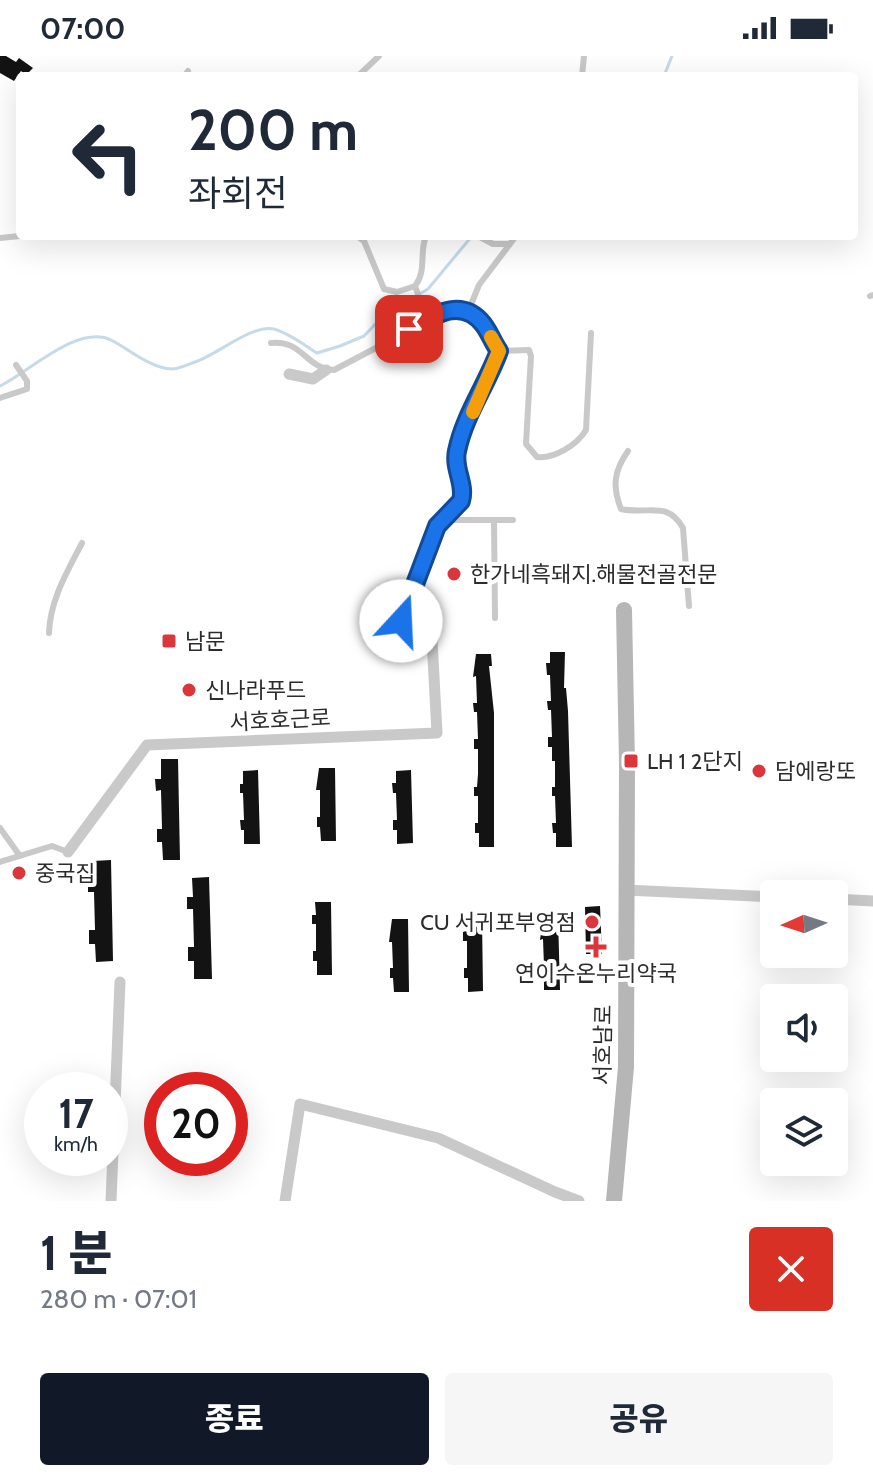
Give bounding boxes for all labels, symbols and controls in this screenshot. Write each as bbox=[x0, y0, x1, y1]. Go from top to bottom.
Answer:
text: 07:00 bbox=[40, 10, 126, 47]
text: 200 m bbox=[188, 96, 358, 164]
icon: left bbox=[56, 104, 160, 208]
text: 좌회전 bbox=[188, 171, 287, 215]
pin bbox=[375, 295, 443, 363]
icon: arrive bbox=[387, 307, 431, 351]
place label: 한가네흑돼지.해물전골전문 bbox=[470, 561, 717, 588]
marker: 한가네흑돼지.해물전골전문 bbox=[445, 565, 463, 583]
position arrow bbox=[359, 579, 443, 663]
place label: 남문 bbox=[185, 628, 225, 655]
marker: 남문 bbox=[160, 632, 178, 650]
place label: 신나라푸드 bbox=[205, 677, 306, 704]
marker: 신나라푸드 bbox=[180, 681, 198, 699]
street label: 서호호근로 bbox=[229, 704, 331, 736]
place label: LH 1 2단지 bbox=[647, 748, 743, 775]
marker: LH 1 2단지 bbox=[622, 752, 640, 770]
place label: 담에랑또 bbox=[775, 758, 856, 785]
marker: 담에랑또 bbox=[750, 762, 768, 780]
place label: 중국집 bbox=[35, 860, 96, 887]
marker: 중국집 bbox=[10, 864, 28, 882]
north arrow bbox=[760, 880, 848, 968]
map controls bbox=[760, 880, 848, 1176]
place label: CU 서귀포부영점 bbox=[420, 909, 576, 936]
marker: CU 서귀포부영점 bbox=[583, 913, 601, 931]
marker: 연이수온누리약국 bbox=[587, 938, 605, 956]
place label: 연이수온누리약국 bbox=[515, 960, 677, 987]
button: sound bbox=[760, 984, 848, 1072]
street label: 서호남로 bbox=[589, 1004, 617, 1086]
speed limit sign: 20 bbox=[144, 1072, 248, 1176]
button: layers bbox=[760, 1088, 848, 1176]
text: 17 bbox=[58, 1089, 94, 1138]
text: km/h bbox=[54, 1132, 98, 1156]
text: 1 분 bbox=[40, 1224, 113, 1282]
button: close bbox=[749, 1227, 833, 1311]
text: 280 m · 07:01 bbox=[40, 1283, 197, 1315]
button: 종료 bbox=[40, 1373, 429, 1465]
button: 공유 bbox=[445, 1373, 833, 1465]

